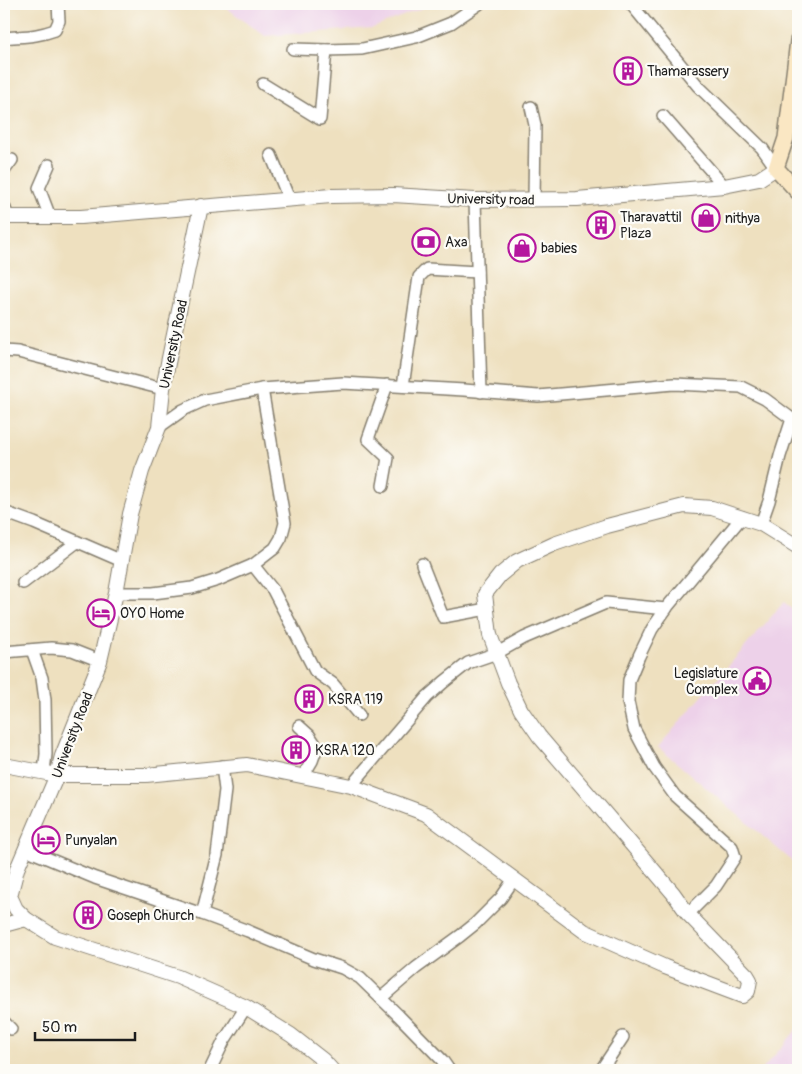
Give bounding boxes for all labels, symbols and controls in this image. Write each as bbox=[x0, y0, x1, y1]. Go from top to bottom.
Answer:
building icon: Thamarassery bbox=[613, 56, 643, 86]
place label: Thamarassery bbox=[647, 63, 729, 80]
street label: University road bbox=[447, 190, 535, 209]
shop icon: nithya bbox=[691, 203, 721, 233]
place label: Tharavattil Plaza bbox=[620, 209, 682, 242]
building icon: Tharavattil Plaza bbox=[586, 210, 616, 240]
place label: nithya bbox=[725, 210, 760, 227]
bank icon: Axa bbox=[411, 227, 441, 257]
shop icon: babies bbox=[507, 233, 537, 263]
place label: Axa bbox=[445, 234, 468, 251]
place label: babies bbox=[541, 240, 578, 257]
street label: University Road bbox=[156, 298, 191, 390]
hotel icon: OYO Home bbox=[86, 598, 116, 628]
place label: OYO Home bbox=[120, 605, 184, 622]
place label: Legislature Complex bbox=[674, 665, 738, 698]
public building icon: Legislature Complex bbox=[742, 666, 772, 696]
building icon: KSRA 119 bbox=[294, 684, 324, 714]
street label: University Road bbox=[48, 690, 97, 781]
place label: KSRA 119 bbox=[328, 691, 383, 708]
building icon: KSRA 120 bbox=[281, 735, 311, 765]
place label: KSRA 120 bbox=[315, 742, 375, 759]
hotel icon: Punyalan bbox=[31, 825, 61, 855]
place label: Punyalan bbox=[65, 832, 117, 849]
building icon: Goseph Church bbox=[73, 900, 103, 930]
place label: Goseph Church bbox=[107, 907, 194, 924]
scale bar bbox=[35, 1009, 135, 1041]
text: 50 m bbox=[42, 1018, 77, 1037]

